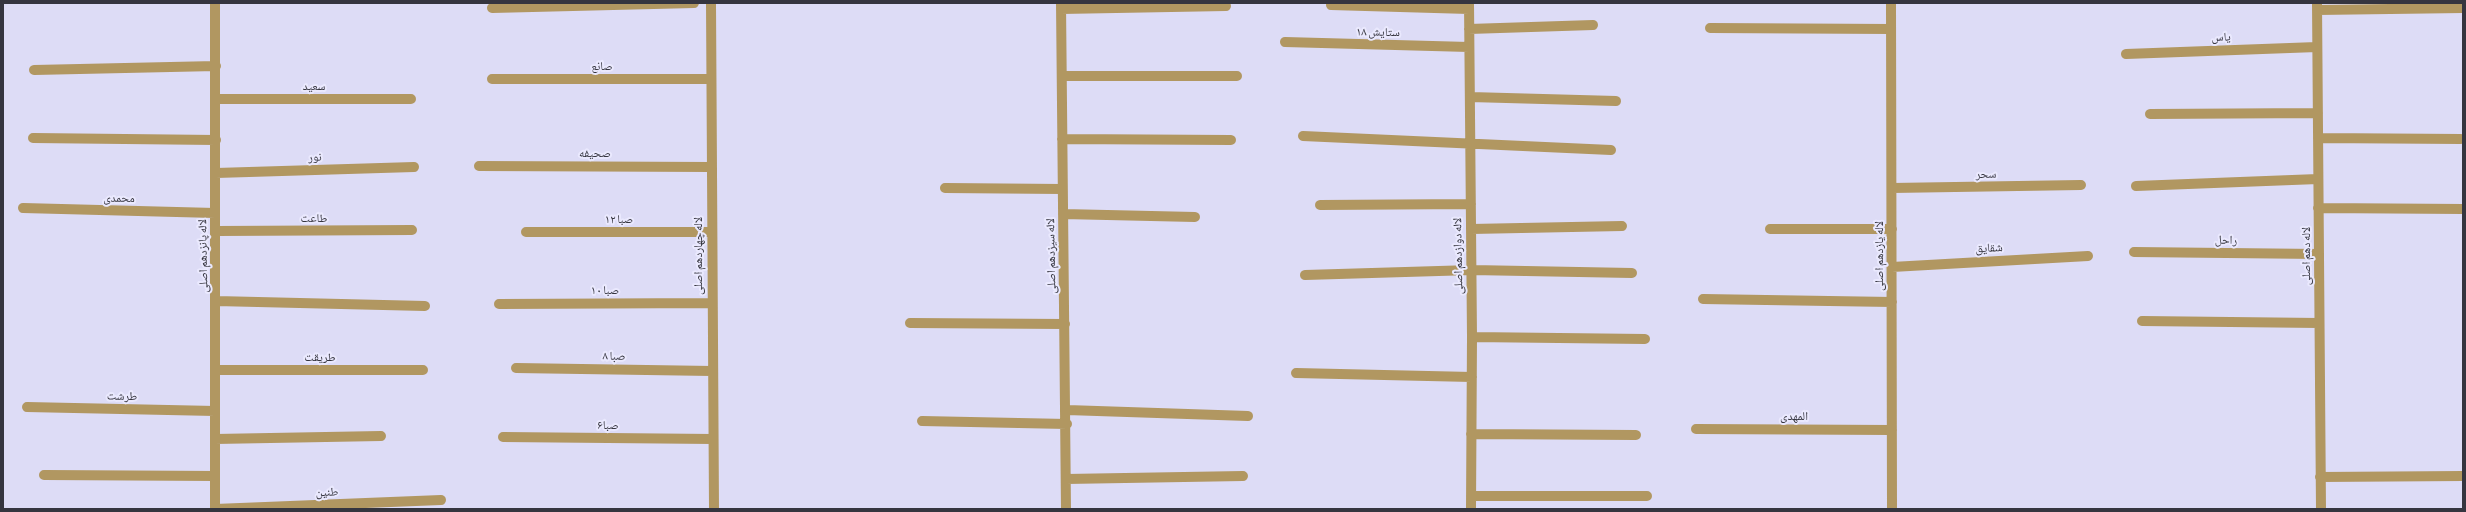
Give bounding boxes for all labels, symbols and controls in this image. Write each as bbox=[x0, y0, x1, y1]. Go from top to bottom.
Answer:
street label: ستایش ۱۸ bbox=[1356, 24, 1400, 40]
street label: یاس bbox=[2211, 29, 2231, 45]
street label: صانع bbox=[591, 59, 613, 73]
street label: سعید bbox=[303, 79, 325, 93]
street label: صحیفه bbox=[579, 146, 611, 160]
street label: نور bbox=[308, 150, 322, 164]
street label: سحر bbox=[1976, 167, 1996, 181]
street label: محمدی bbox=[103, 191, 135, 205]
street label: طاعت bbox=[301, 211, 327, 225]
street label: صبا ۱۲ bbox=[605, 212, 633, 226]
street label: لاله چهاردهم اصلی bbox=[691, 217, 705, 295]
street label: لاله سیزدهم اصلی bbox=[1043, 218, 1059, 294]
street label: لاله دوازدهم اصلی bbox=[1450, 218, 1466, 294]
street label: لاله پانزدهم اصلی bbox=[195, 219, 211, 293]
street label: لاله یازدهم اصلی bbox=[1872, 221, 1886, 291]
street label: لاله دهم اصلی bbox=[2299, 227, 2313, 285]
street label: راحل bbox=[2215, 233, 2237, 247]
street label: شقایق bbox=[1975, 240, 2003, 256]
street label: صبا ۱۰ bbox=[591, 283, 619, 297]
street label: صبا ۸ bbox=[602, 349, 626, 363]
street label: طریقت bbox=[304, 350, 336, 364]
street label: طرشت bbox=[107, 389, 137, 403]
street label: المهدی bbox=[1780, 409, 1808, 423]
street label: صبا۶ bbox=[597, 418, 619, 432]
street label: طنین bbox=[315, 484, 339, 500]

